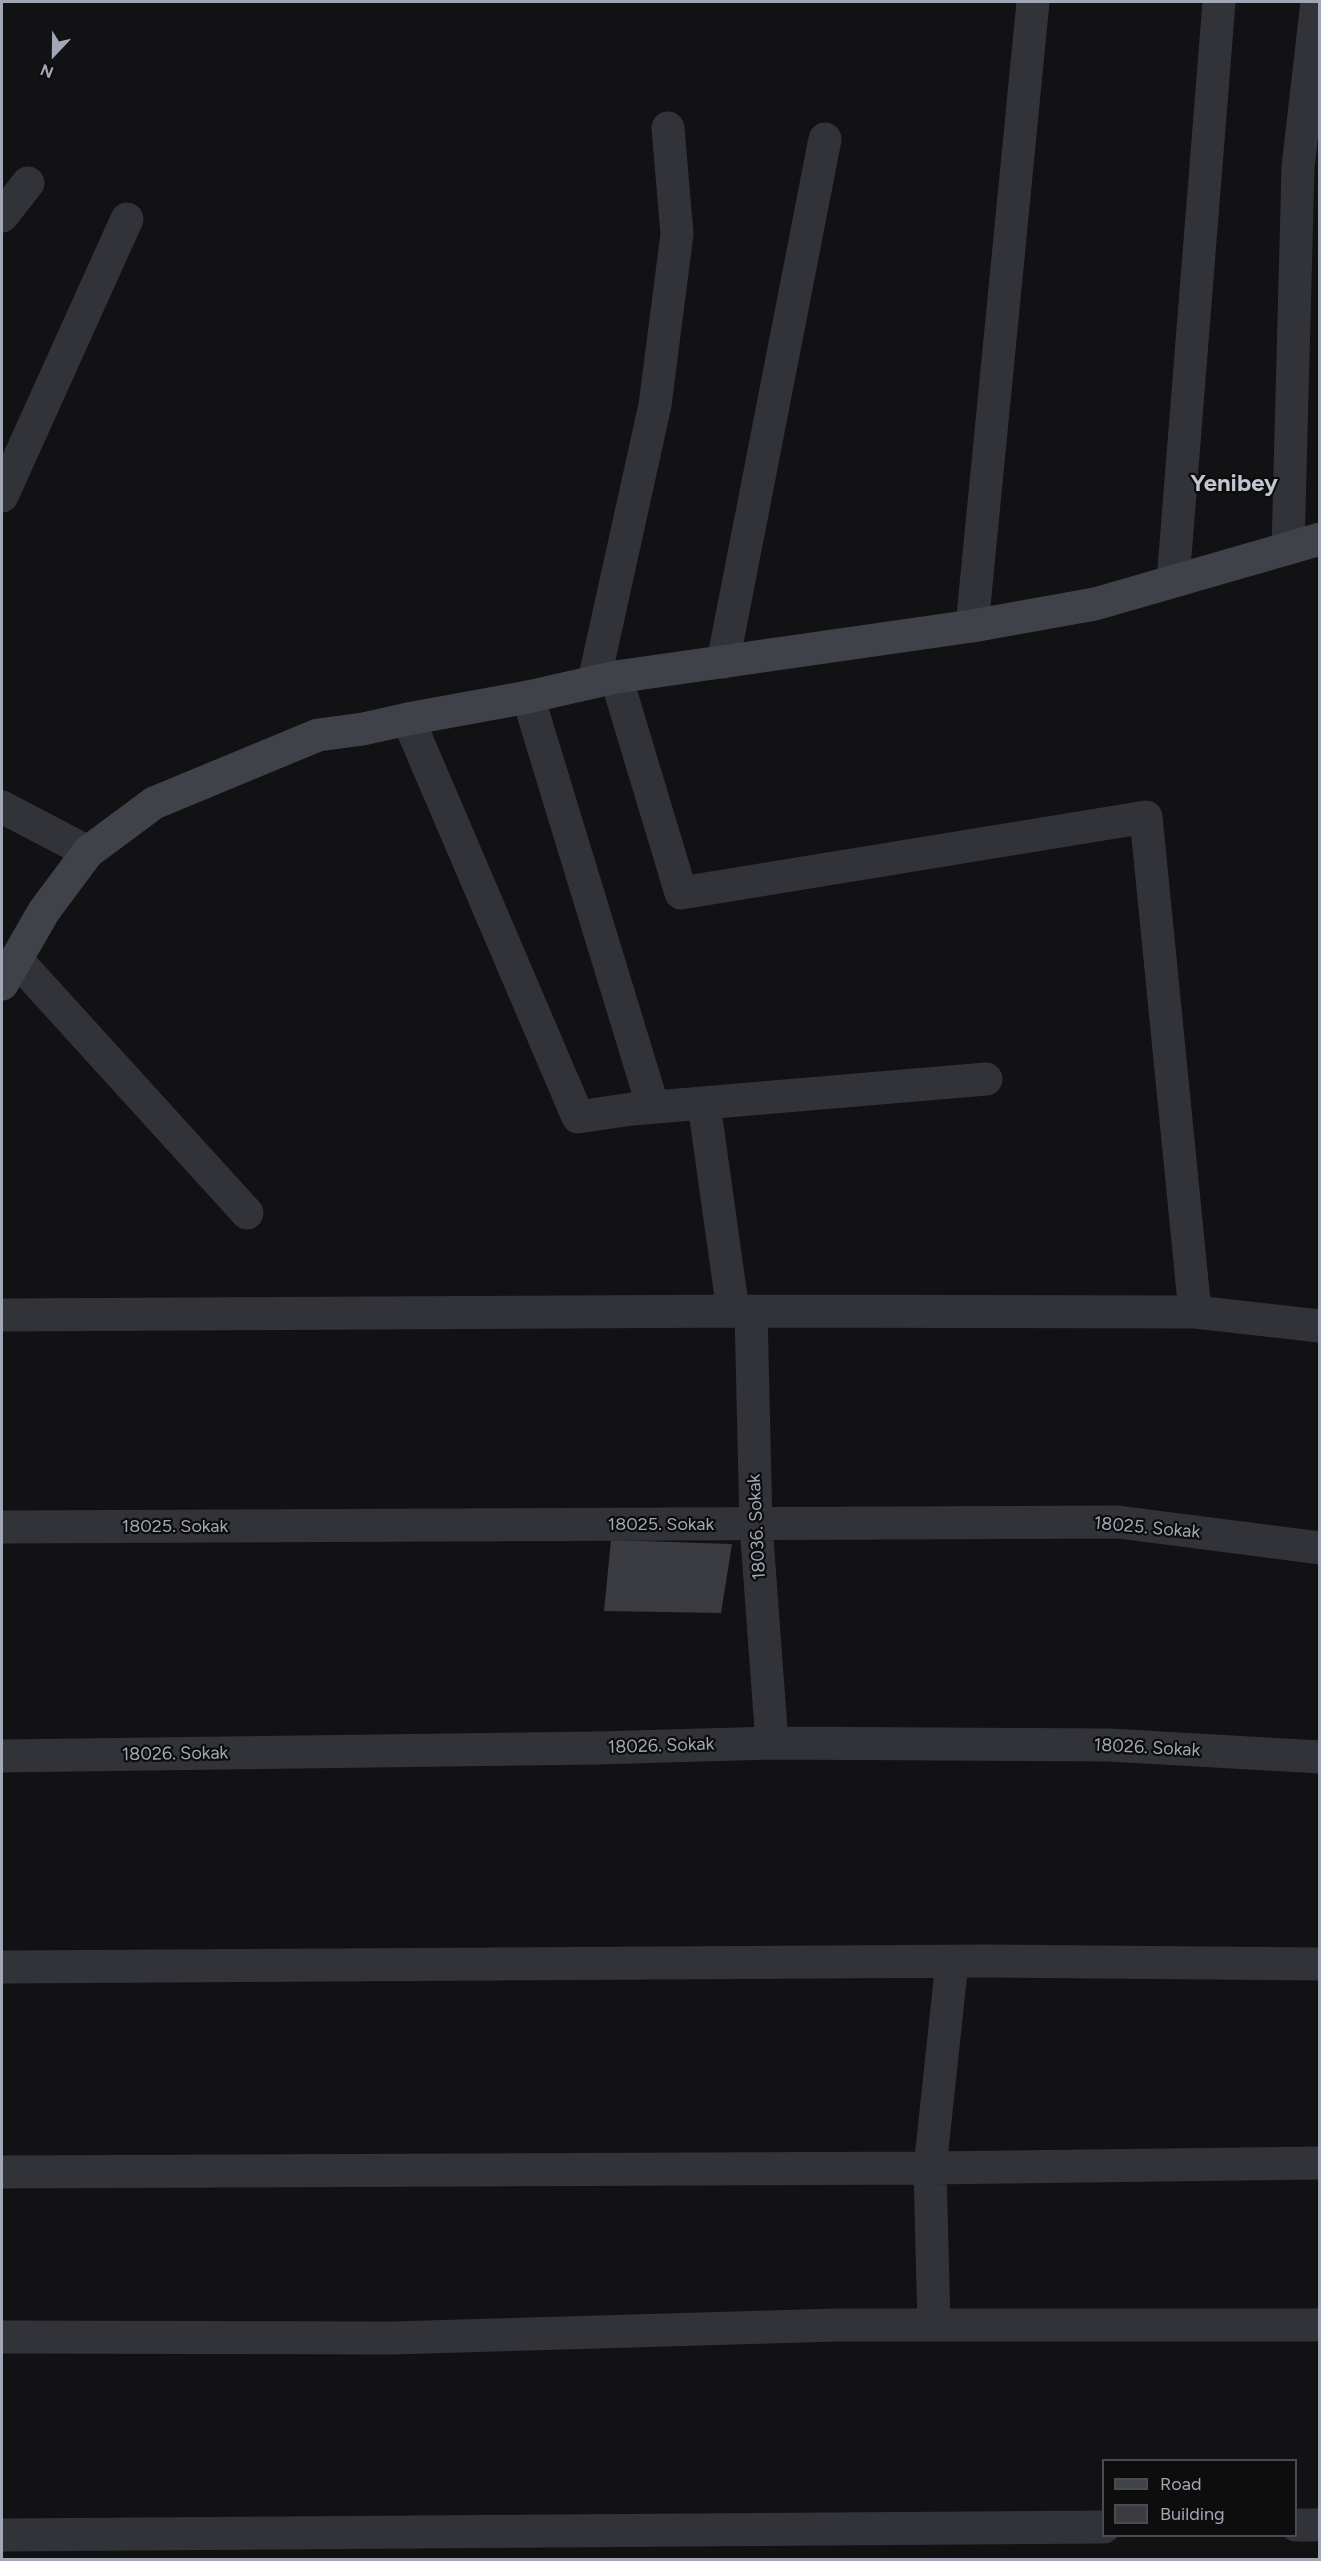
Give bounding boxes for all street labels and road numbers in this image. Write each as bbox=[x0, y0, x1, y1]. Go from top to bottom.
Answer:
street label: 18036. Sokak bbox=[743, 1473, 771, 1581]
street label: 18025. Sokak bbox=[1093, 1513, 1201, 1543]
street label: 18025. Sokak bbox=[608, 1514, 714, 1536]
street label: 18025. Sokak bbox=[122, 1516, 228, 1538]
street label: 18026. Sokak bbox=[607, 1733, 715, 1759]
street label: 18026. Sokak bbox=[1093, 1734, 1201, 1762]
street label: 18026. Sokak bbox=[122, 1742, 228, 1766]

